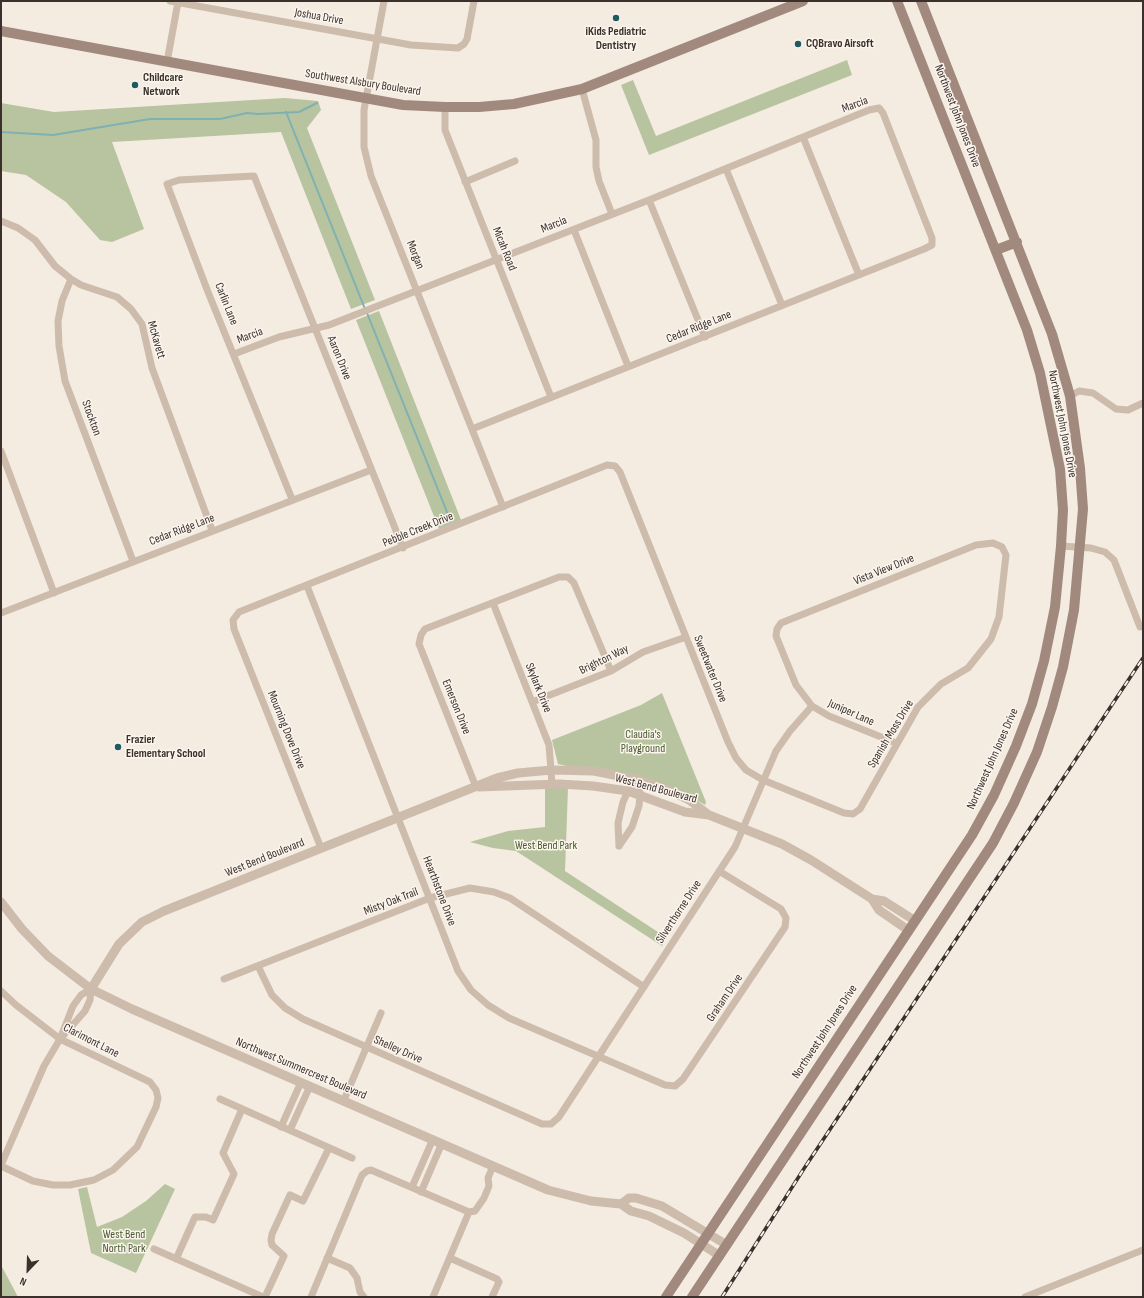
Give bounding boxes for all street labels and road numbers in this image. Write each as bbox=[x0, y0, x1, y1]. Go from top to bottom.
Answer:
street label: Joshua Drive bbox=[293, 6, 345, 28]
street label: Northwest John Jones Drive bbox=[931, 63, 983, 169]
street label: Southwest Alsbury Boulevard bbox=[304, 67, 422, 99]
street label: Marcia bbox=[840, 94, 870, 116]
street label: Marcia bbox=[539, 213, 569, 237]
street label: Micah Road bbox=[489, 225, 519, 273]
street label: Morgan bbox=[403, 239, 427, 271]
street label: Carlin Lane bbox=[211, 281, 241, 327]
street label: Cedar Ridge Lane bbox=[664, 307, 734, 347]
street label: McKavett bbox=[144, 320, 168, 360]
street label: Marcia bbox=[235, 325, 265, 347]
street label: Aaron Drive bbox=[324, 334, 354, 382]
street label: Northwest John Jones Drive bbox=[1045, 369, 1079, 479]
street label: Stockton bbox=[78, 398, 104, 438]
street label: Pebble Creek Drive bbox=[381, 509, 455, 551]
street label: Cedar Ridge Lane bbox=[147, 511, 217, 549]
street label: Vista View Drive bbox=[852, 551, 916, 589]
street label: Sweetwater Drive bbox=[690, 633, 730, 705]
street label: Brighton Way bbox=[577, 642, 631, 678]
street label: Skylark Drive bbox=[522, 661, 554, 715]
street label: Emerson Drive bbox=[438, 677, 474, 737]
street label: Mourning Dove Drive bbox=[264, 689, 308, 771]
street label: Juniper Lane bbox=[826, 696, 876, 730]
street label: Spanish Moss Drive bbox=[865, 697, 917, 771]
street label: Northwest John Jones Drive bbox=[964, 706, 1022, 812]
street label: West Bend Boulevard bbox=[613, 771, 699, 807]
street label: West Bend Boulevard bbox=[223, 836, 307, 880]
street label: Hearthstone Drive bbox=[419, 854, 459, 928]
street label: Silverthorne Drive bbox=[653, 878, 705, 946]
street label: Misty Oak Trail bbox=[362, 885, 420, 919]
street label: Graham Drive bbox=[704, 972, 746, 1024]
street label: Northwest John Jones Drive bbox=[789, 982, 861, 1082]
street label: Clarimont Lane bbox=[61, 1021, 121, 1061]
street label: Shelley Drive bbox=[371, 1033, 425, 1067]
street label: Northwest Summercrest Boulevard bbox=[233, 1035, 369, 1103]

